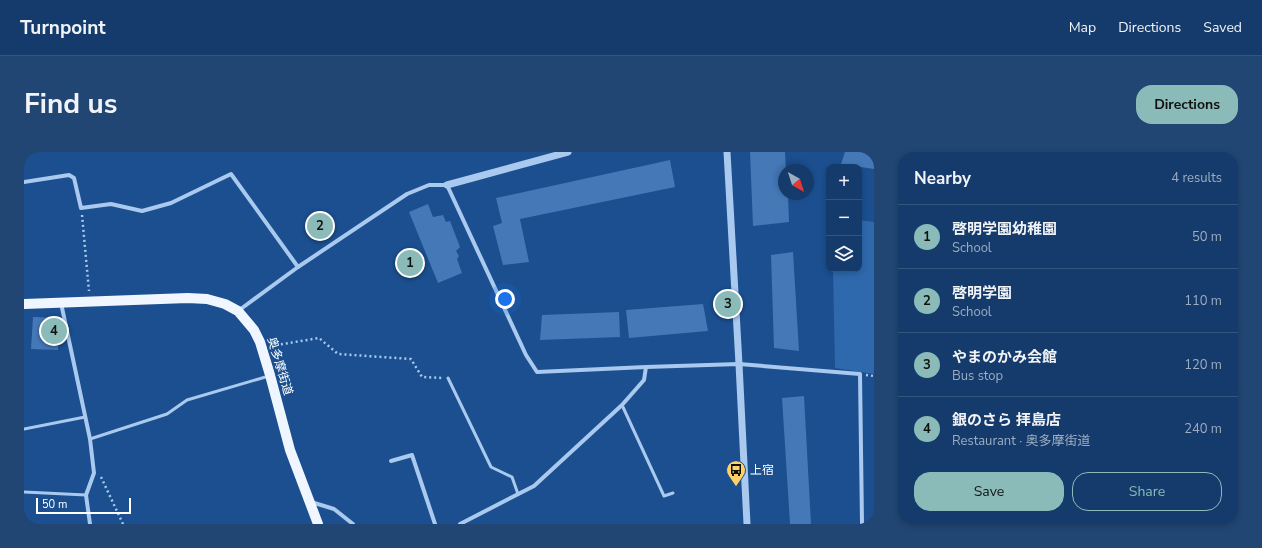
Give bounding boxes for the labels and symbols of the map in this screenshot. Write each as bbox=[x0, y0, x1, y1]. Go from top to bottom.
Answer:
north arrow bbox=[778, 164, 814, 200]
pin: 2 bbox=[307, 211, 333, 241]
pin: 1 bbox=[397, 248, 423, 278]
your location bbox=[495, 289, 515, 309]
pin: 3 bbox=[715, 289, 741, 319]
pin: 4 bbox=[41, 316, 67, 346]
street label: 奥多摩街道 bbox=[264, 335, 296, 397]
bus stop icon: 上宿 bbox=[725, 459, 747, 487]
place label: 上宿 bbox=[750, 462, 774, 478]
scale bar bbox=[36, 496, 131, 515]

